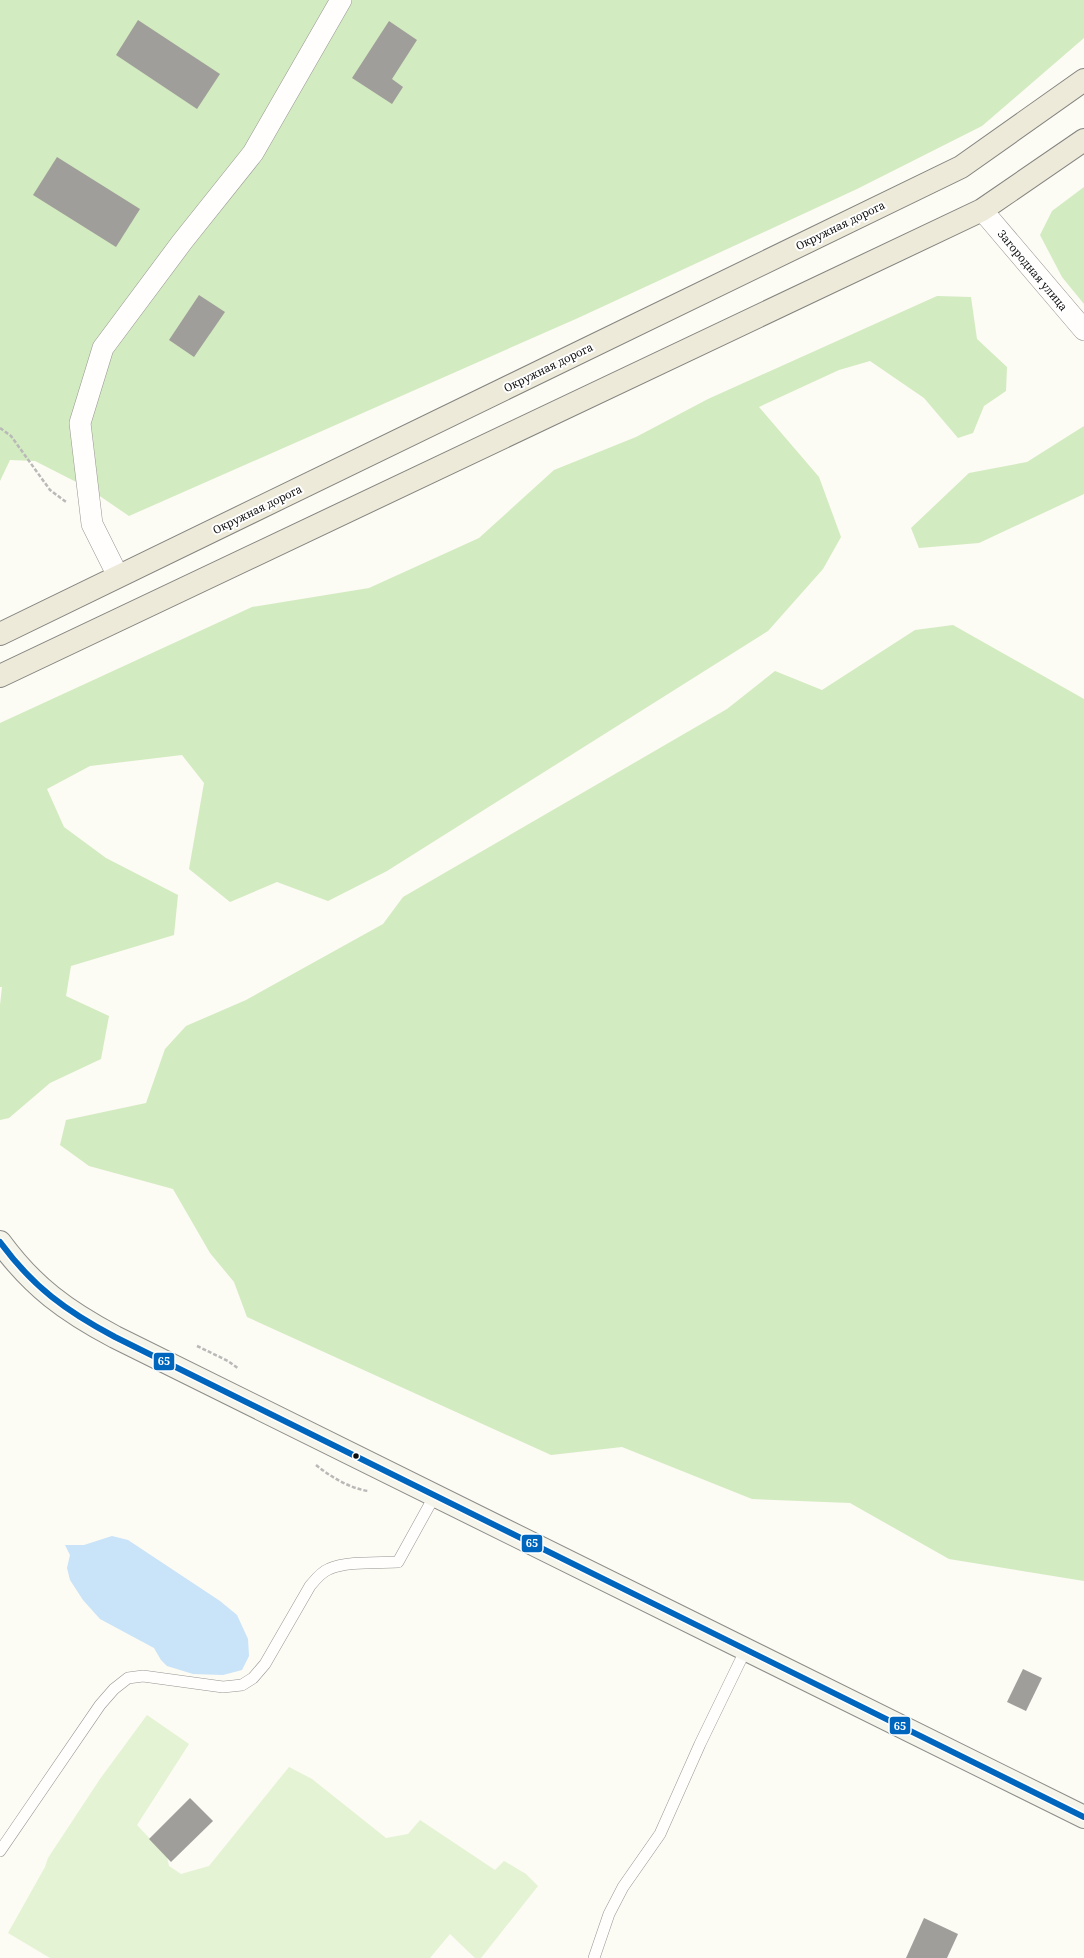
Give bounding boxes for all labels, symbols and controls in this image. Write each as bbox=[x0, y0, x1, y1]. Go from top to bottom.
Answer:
street label: Окружная дорога bbox=[793, 197, 887, 253]
street label: Загородная улица bbox=[995, 226, 1071, 314]
street label: Окружная дорога bbox=[501, 339, 595, 395]
street label: Окружная дорога bbox=[210, 481, 304, 537]
line badge: 65 bbox=[153, 1352, 175, 1371]
text: 65 bbox=[158, 1353, 170, 1368]
unlabelled marker bbox=[351, 1451, 361, 1461]
line badge: 65 bbox=[521, 1534, 543, 1553]
text: 65 bbox=[526, 1535, 538, 1550]
line badge: 65 bbox=[889, 1716, 911, 1735]
text: 65 bbox=[894, 1718, 906, 1733]

